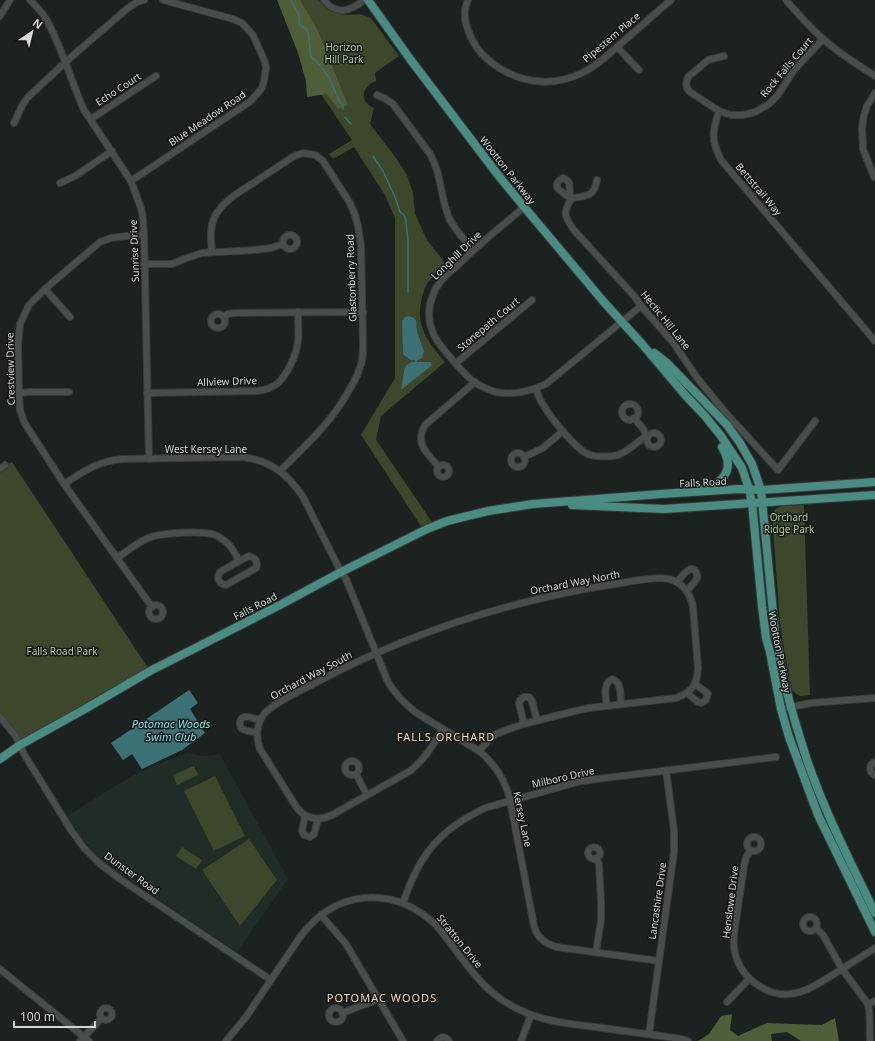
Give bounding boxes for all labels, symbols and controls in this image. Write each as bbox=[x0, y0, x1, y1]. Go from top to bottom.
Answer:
street label: Pipestem Place bbox=[579, 9, 643, 65]
north arrow bbox=[12, 12, 52, 52]
text: N bbox=[30, 15, 46, 32]
street label: Rock Falls Court bbox=[757, 34, 816, 100]
park label: Horizon Hill Park bbox=[325, 40, 364, 66]
street label: Echo Court bbox=[93, 69, 144, 109]
street label: Blue Meadow Road bbox=[166, 87, 248, 149]
street label: Wootton Parkway bbox=[477, 133, 540, 208]
street label: Bettstrail Way bbox=[733, 160, 786, 219]
street label: Sunrise Drive bbox=[126, 219, 142, 282]
street label: Longhill Drive bbox=[428, 227, 484, 283]
street label: Glastonberry Road bbox=[342, 234, 360, 322]
street label: Hectic Hill Lane bbox=[638, 288, 694, 353]
street label: Stonepath Court bbox=[454, 294, 522, 354]
street label: Crestview Drive bbox=[2, 332, 18, 405]
street label: Allview Drive bbox=[197, 373, 258, 389]
street label: West Kersey Lane bbox=[165, 442, 248, 456]
street label: Falls Road bbox=[679, 474, 727, 490]
park label: Orchard Ridge Park bbox=[764, 510, 815, 536]
street label: Orchard Way North bbox=[529, 566, 621, 598]
street label: Falls Road bbox=[231, 589, 279, 623]
street label: Wootton Parkway bbox=[765, 610, 795, 695]
park label: Falls Road Park bbox=[26, 644, 98, 658]
street label: Orchard Way South bbox=[268, 647, 354, 703]
water label: Potomac Woods Swim Club bbox=[132, 716, 211, 744]
district label: FALLS ORCHARD bbox=[397, 729, 495, 744]
street label: Milboro Drive bbox=[530, 763, 596, 791]
street label: Kersey Lane bbox=[510, 790, 536, 848]
street label: Dunster Road bbox=[102, 848, 162, 898]
street label: Lancashire Drive bbox=[645, 861, 669, 941]
street label: Henslowe Drive bbox=[719, 864, 741, 939]
street label: Stratton Drive bbox=[434, 911, 486, 971]
district label: POTOMAC WOODS bbox=[327, 990, 437, 1005]
scale bar bbox=[14, 1003, 95, 1029]
text: 100 m bbox=[20, 1008, 55, 1025]

